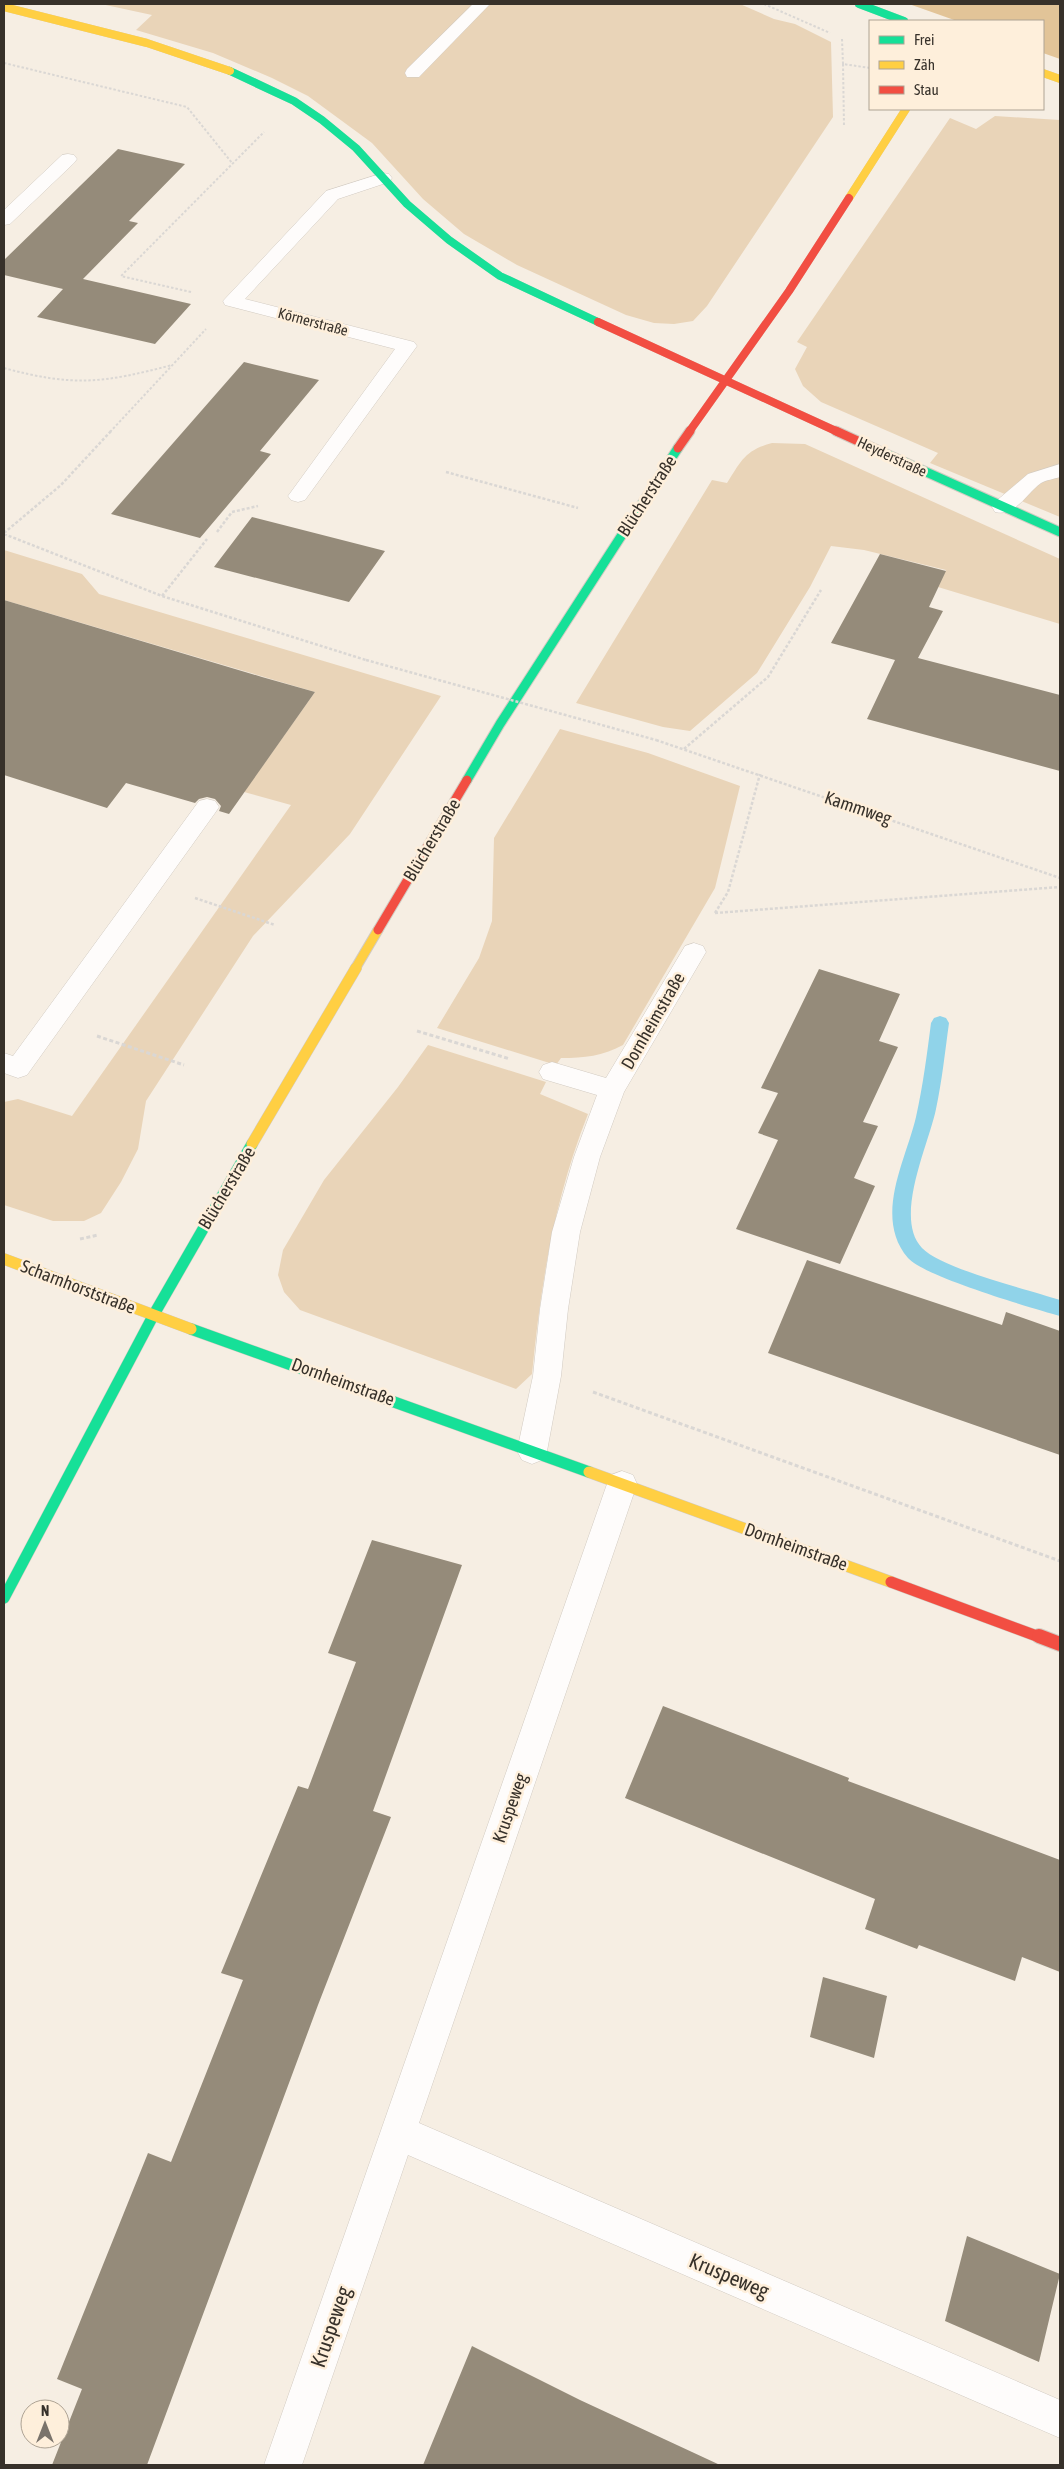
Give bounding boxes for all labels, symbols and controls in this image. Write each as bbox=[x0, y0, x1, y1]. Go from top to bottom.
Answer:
legend bbox=[869, 20, 1044, 110]
text: Frei bbox=[914, 31, 934, 48]
text: Zäh bbox=[914, 56, 935, 73]
text: Stau bbox=[914, 81, 939, 98]
street label: Körnerstraße bbox=[276, 304, 350, 339]
street label: Heyderstraße bbox=[855, 433, 930, 480]
street label: Blücherstraße bbox=[613, 451, 681, 540]
street label: Kammweg bbox=[822, 786, 895, 829]
street label: Blücherstraße bbox=[399, 795, 464, 885]
street label: Dornheimstraße bbox=[616, 969, 689, 1073]
street label: Blücherstraße bbox=[194, 1143, 259, 1233]
street label: Scharnhorststraße bbox=[18, 1255, 138, 1318]
street label: Dornheimstraße bbox=[289, 1353, 398, 1410]
street label: Dornheimstraße bbox=[742, 1518, 851, 1575]
street label: Kruspeweg bbox=[488, 1770, 531, 1845]
street label: Kruspeweg bbox=[686, 2248, 773, 2303]
street label: Kruspeweg bbox=[305, 2283, 355, 2370]
north arrow bbox=[20, 2399, 70, 2449]
text: N bbox=[41, 2403, 49, 2419]

